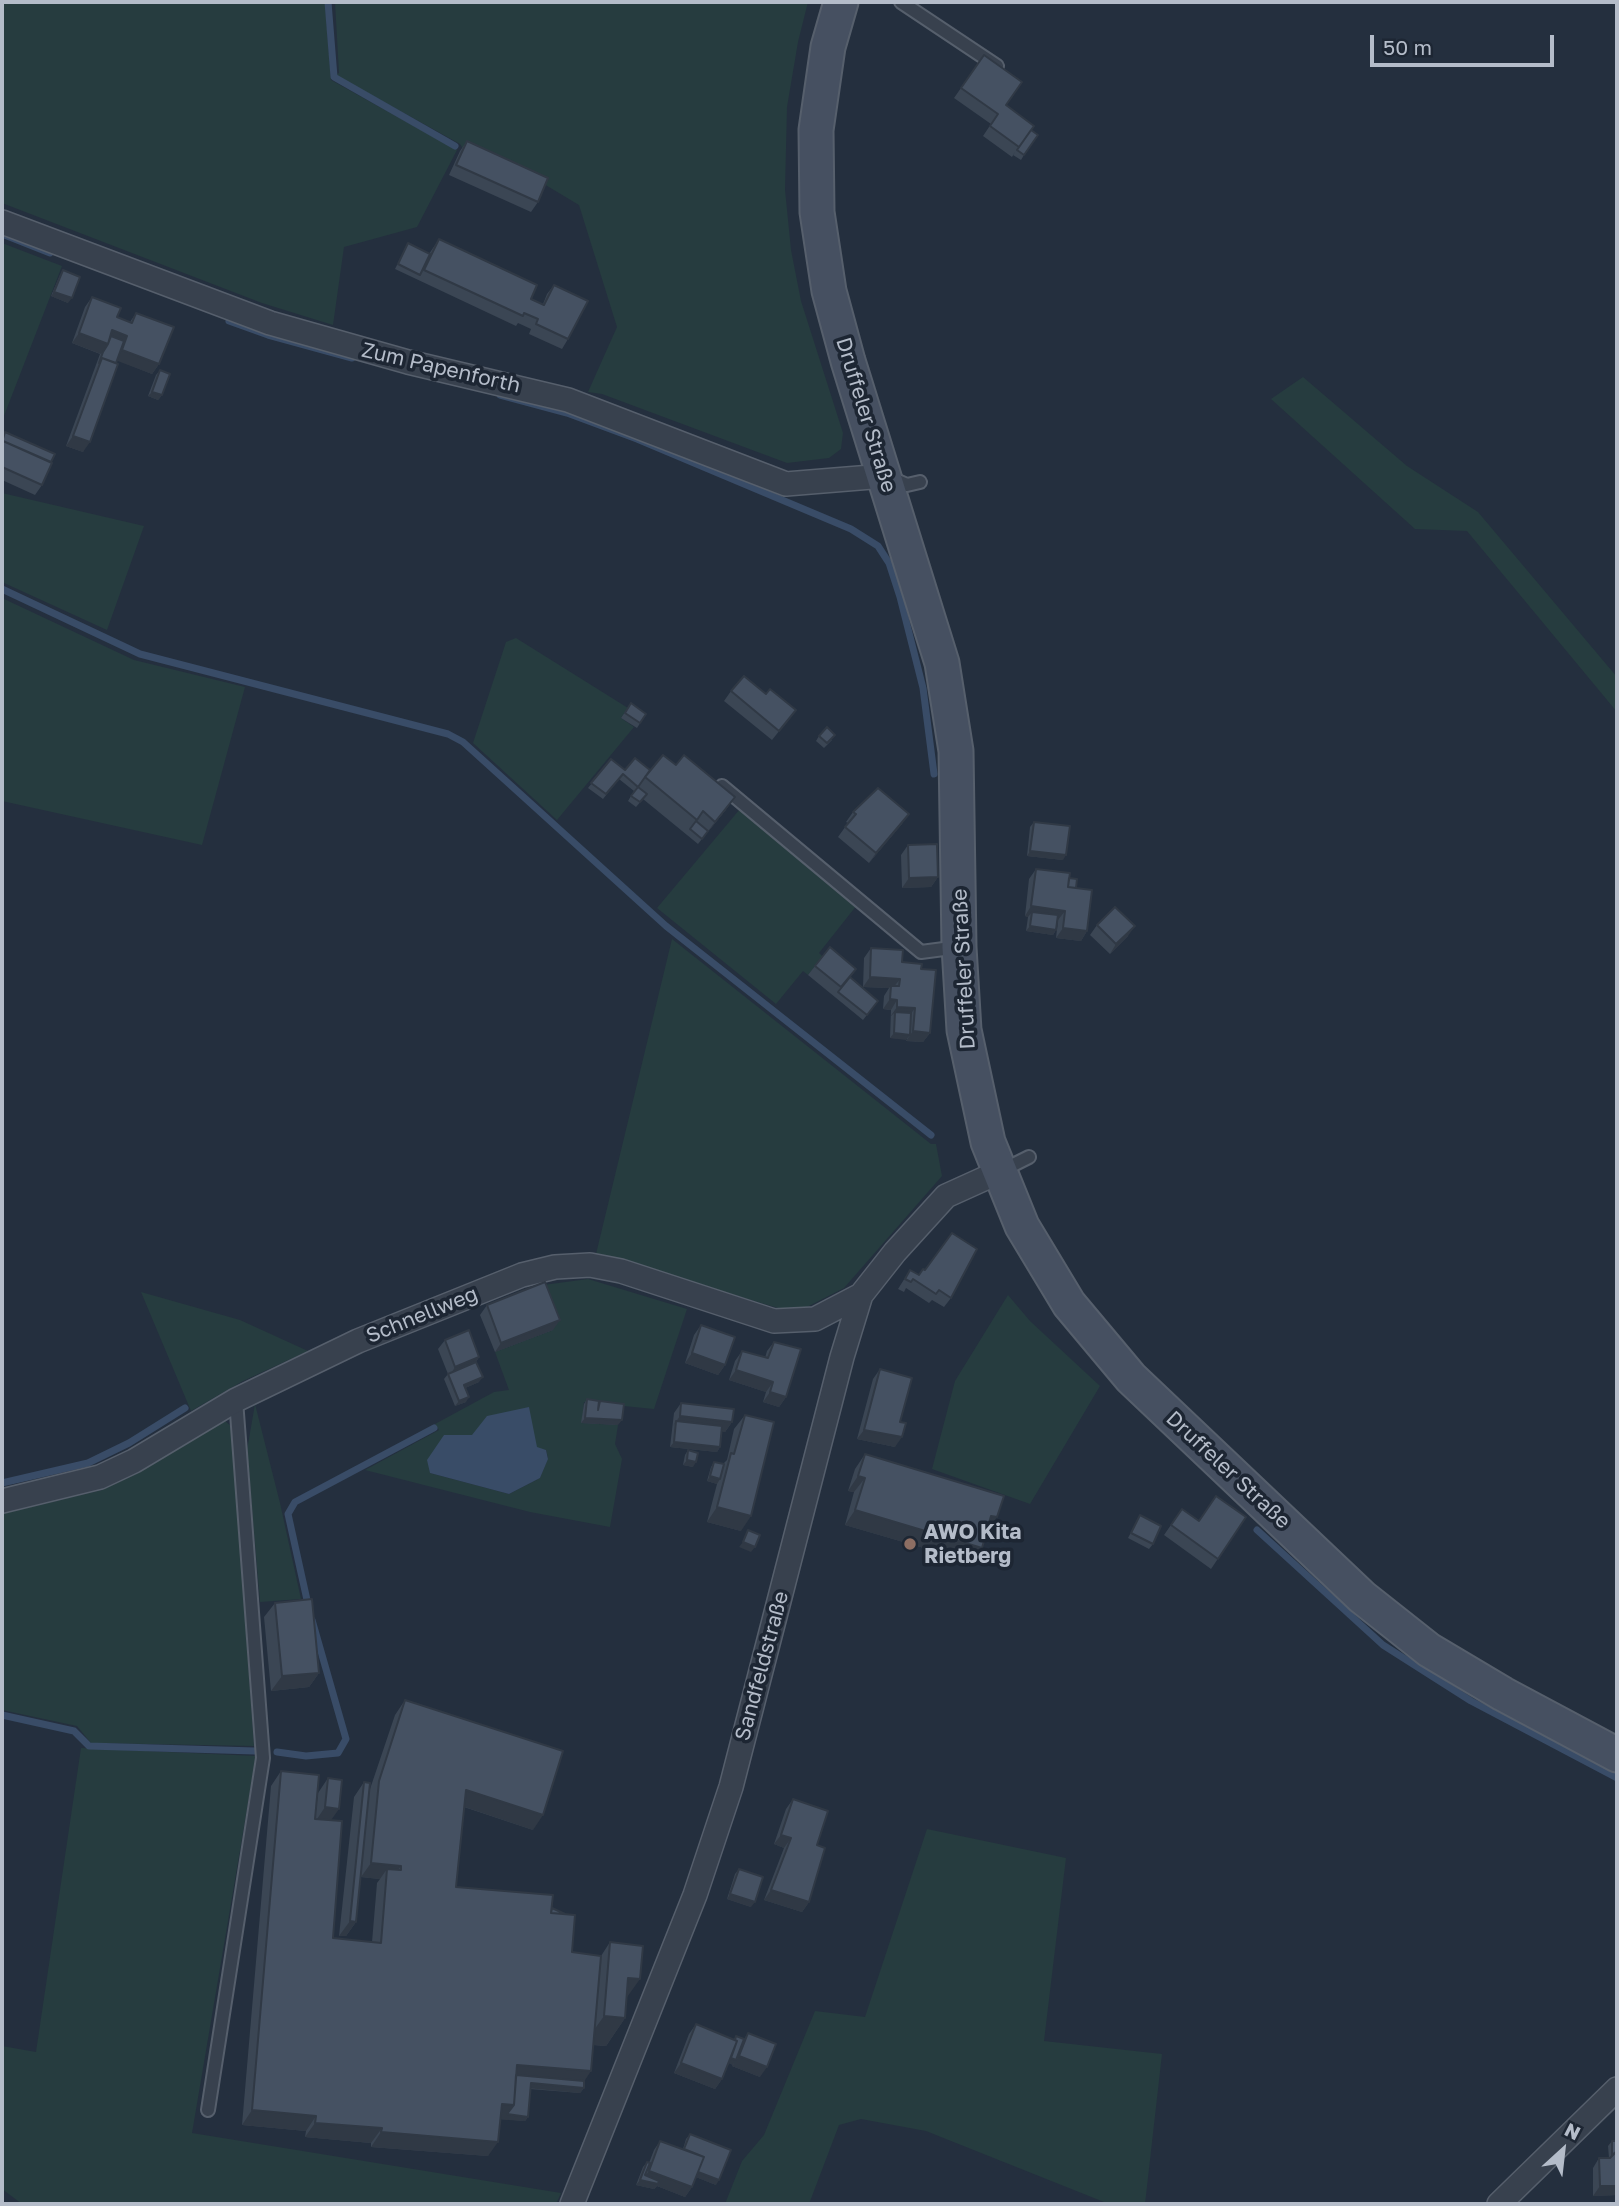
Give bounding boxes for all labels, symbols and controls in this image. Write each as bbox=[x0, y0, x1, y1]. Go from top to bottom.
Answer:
scale bar bbox=[1374, 21, 1558, 65]
text: 50 m bbox=[1383, 34, 1432, 60]
street label: Druffeler Straße bbox=[830, 334, 902, 496]
street label: Zum Papenforth bbox=[359, 337, 523, 399]
street label: Druffeler Straße bbox=[947, 888, 981, 1050]
street label: Schnellweg bbox=[363, 1281, 481, 1349]
street label: Druffeler Straße bbox=[1161, 1406, 1295, 1534]
place label: AWO Kita Rietberg bbox=[924, 1519, 1022, 1569]
marker: AWO Kita Rietberg bbox=[902, 1536, 918, 1552]
street label: Sandfeldstraße bbox=[730, 1588, 794, 1744]
north arrow bbox=[1528, 2115, 1598, 2185]
text: N bbox=[1561, 2117, 1584, 2144]

